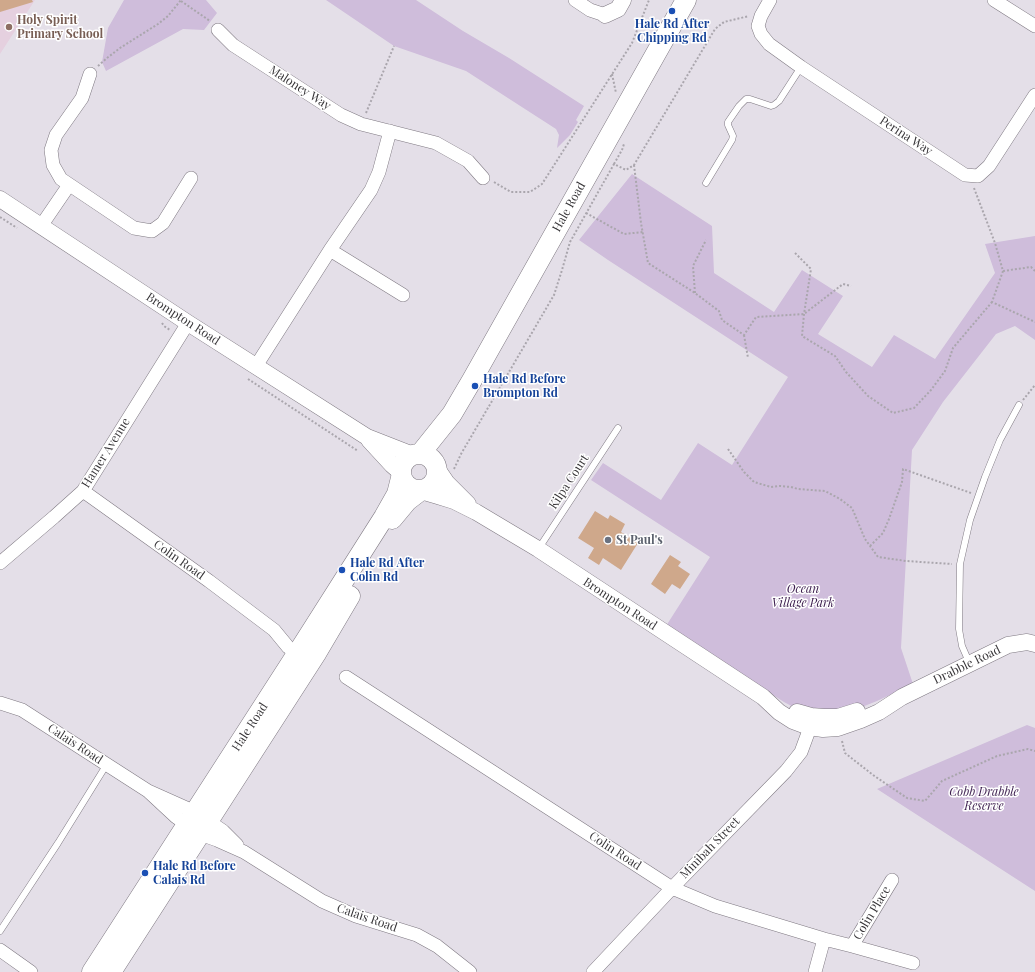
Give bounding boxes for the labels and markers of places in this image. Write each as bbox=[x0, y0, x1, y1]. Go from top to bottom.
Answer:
marker: Hale Rd After Chipping Rd bbox=[667, 6, 677, 16]
place label: Holy Spirit Primary School bbox=[17, 13, 103, 41]
place label: Hale Rd After Chipping Rd bbox=[635, 17, 709, 45]
marker: Holy Spirit Primary School bbox=[4, 22, 14, 32]
place label: Hale Rd Before Brompton Rd bbox=[483, 372, 566, 400]
marker: Hale Rd Before Brompton Rd bbox=[470, 381, 480, 391]
place label: St Paul's bbox=[616, 533, 663, 547]
marker: St Paul's bbox=[603, 535, 613, 545]
place label: Hale Rd After Colin Rd bbox=[350, 556, 424, 584]
marker: Hale Rd After Colin Rd bbox=[337, 565, 347, 575]
place label: Hale Rd Before Calais Rd bbox=[153, 859, 236, 887]
marker: Hale Rd Before Calais Rd bbox=[140, 868, 150, 878]

